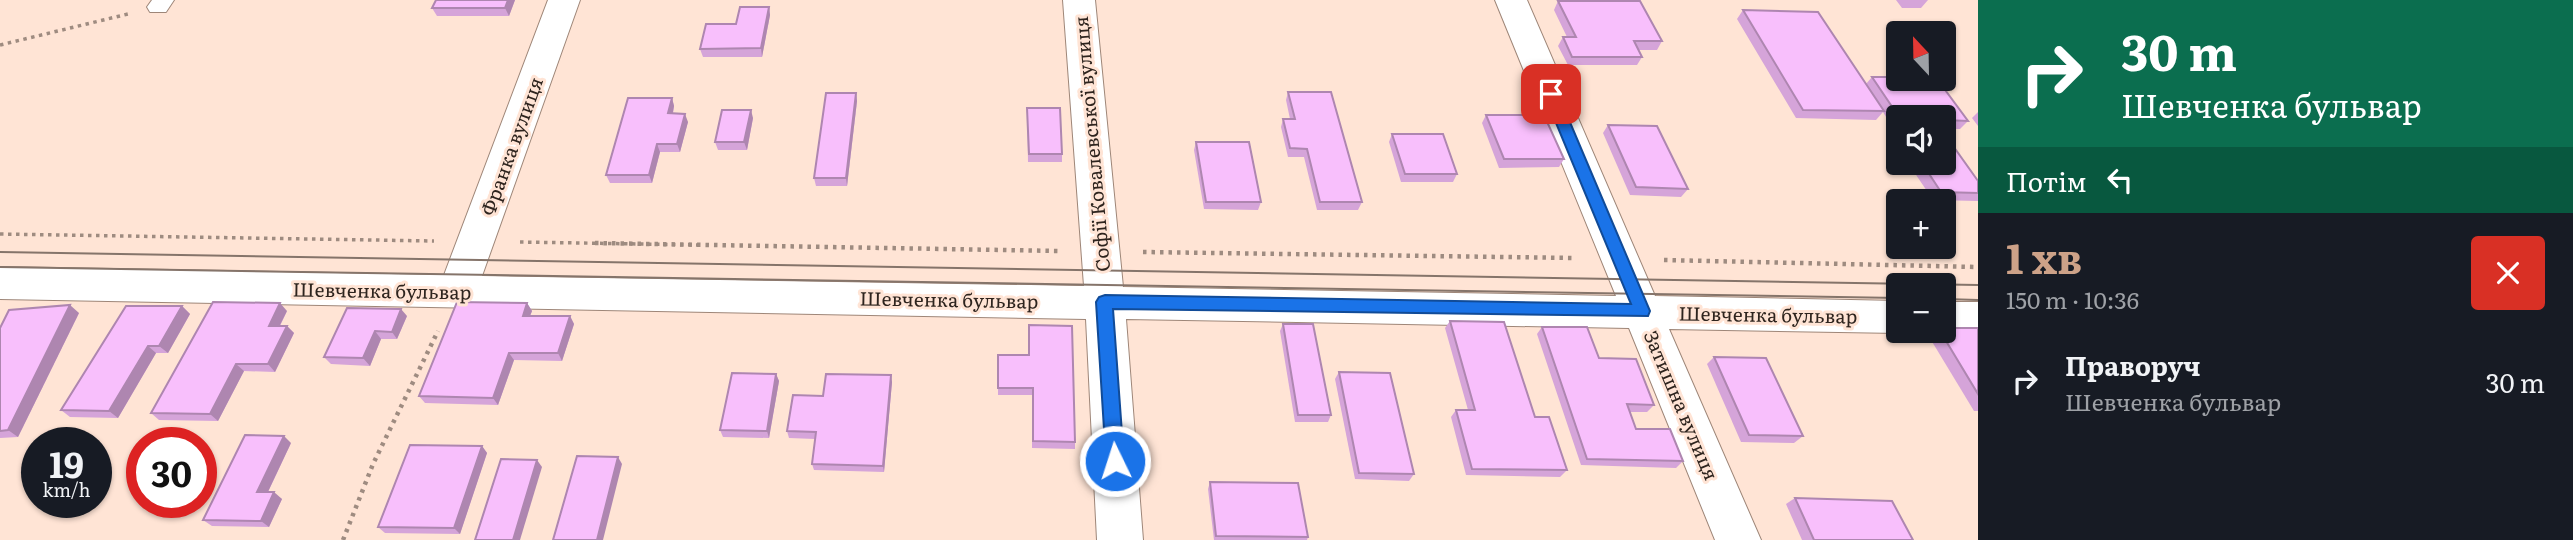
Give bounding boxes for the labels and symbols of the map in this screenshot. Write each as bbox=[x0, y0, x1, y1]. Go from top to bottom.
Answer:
street label: Софії Ковалевської вулиця bbox=[1066, 15, 1116, 273]
north arrow bbox=[1886, 21, 1956, 91]
pin bbox=[1521, 64, 1581, 124]
street label: Франка вулиця bbox=[473, 73, 549, 219]
street label: Шевченка бульвар bbox=[293, 274, 471, 306]
street label: Шевченка бульвар bbox=[860, 283, 1038, 315]
street label: Шевченка бульвар bbox=[1679, 298, 1857, 330]
street label: Затишна вулиця bbox=[1638, 326, 1726, 484]
position arrow bbox=[1078, 424, 1152, 498]
speed limit sign: 30 bbox=[126, 427, 217, 518]

